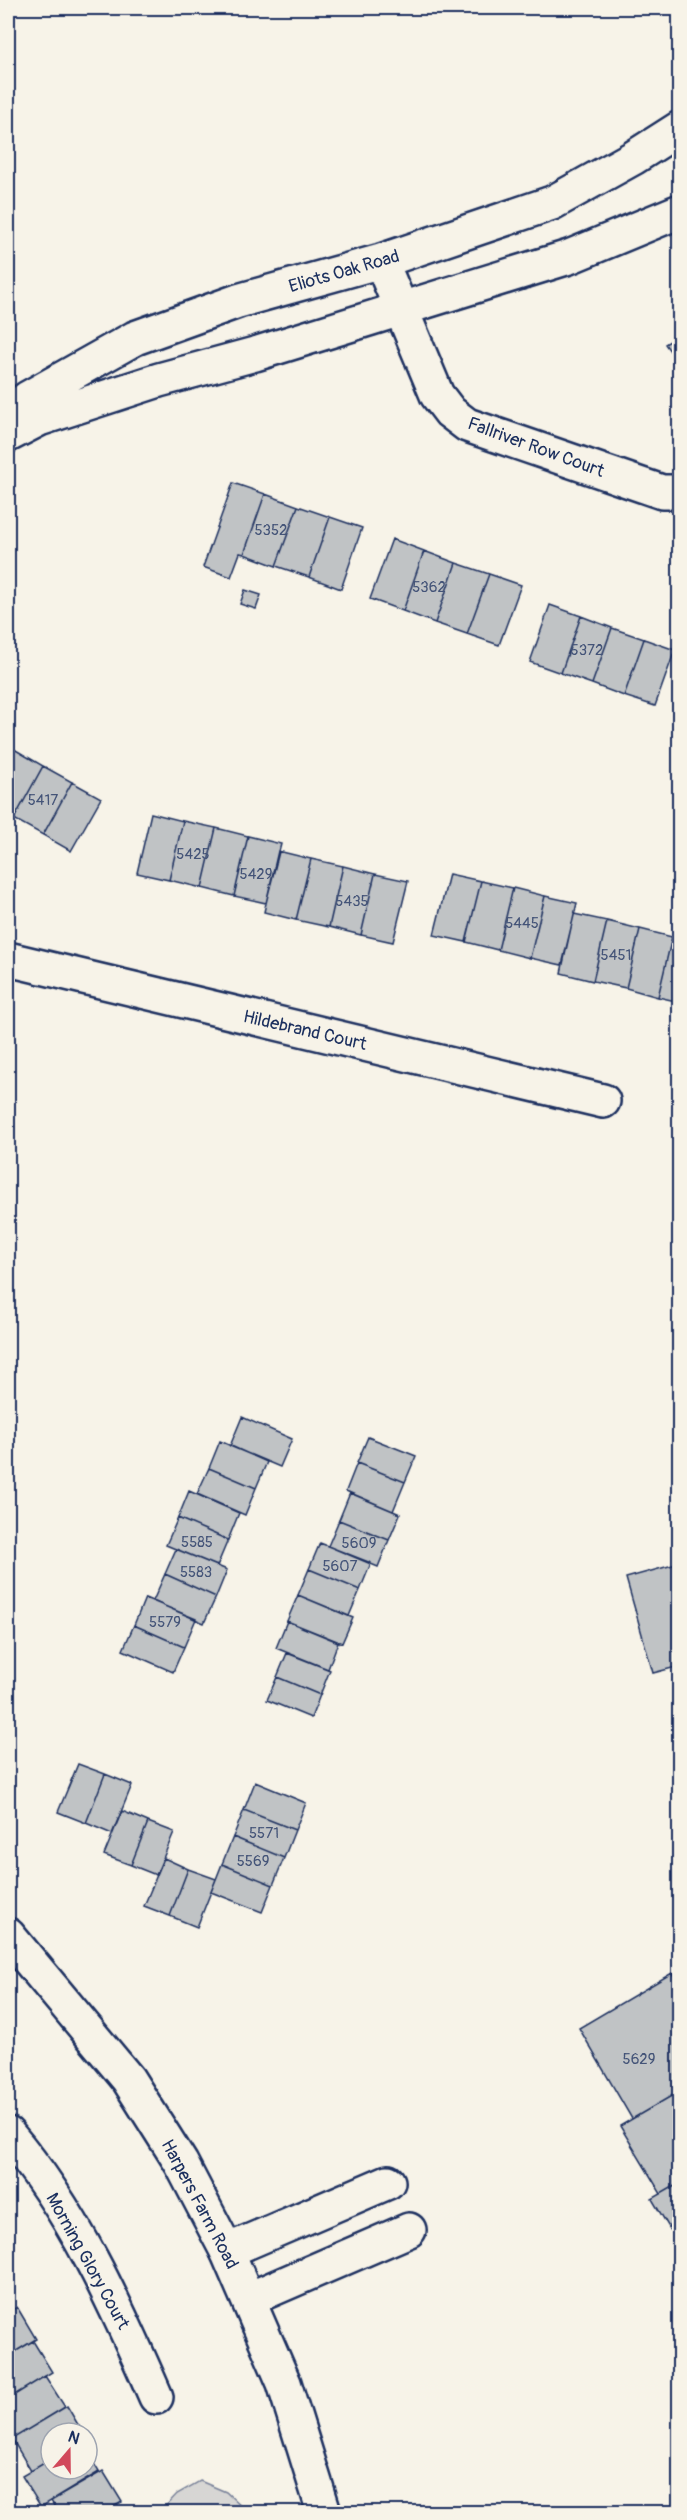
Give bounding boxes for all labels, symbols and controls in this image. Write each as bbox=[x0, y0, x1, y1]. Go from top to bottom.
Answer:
street label: Eliots Oak Road bbox=[286, 245, 402, 298]
street label: Fallriver Row Court bbox=[464, 412, 608, 483]
house number: 5352 bbox=[254, 521, 288, 540]
house number: 5362 bbox=[412, 578, 446, 597]
house number: 5372 bbox=[571, 641, 603, 660]
house number: 5417 bbox=[28, 791, 58, 810]
house number: 5425 bbox=[176, 845, 210, 864]
house number: 5429 bbox=[240, 865, 272, 884]
house number: 5435 bbox=[335, 892, 369, 911]
house number: 5445 bbox=[505, 914, 539, 933]
house number: 5451 bbox=[601, 946, 631, 965]
street label: Hildebrand Court bbox=[241, 1005, 370, 1056]
house number: 5585 bbox=[181, 1533, 213, 1552]
house number: 5609 bbox=[342, 1534, 376, 1553]
house number: 5607 bbox=[322, 1557, 358, 1576]
house number: 5583 bbox=[180, 1563, 212, 1582]
house number: 5579 bbox=[149, 1613, 181, 1632]
house number: 5571 bbox=[249, 1824, 279, 1843]
house number: 5569 bbox=[237, 1852, 269, 1871]
house number: 5629 bbox=[623, 2050, 655, 2069]
street label: Harpers Farm Road bbox=[156, 2135, 243, 2273]
street label: Morning Glory Court bbox=[41, 2189, 135, 2334]
north arrow bbox=[39, 2421, 99, 2481]
text: N bbox=[65, 2427, 82, 2449]

